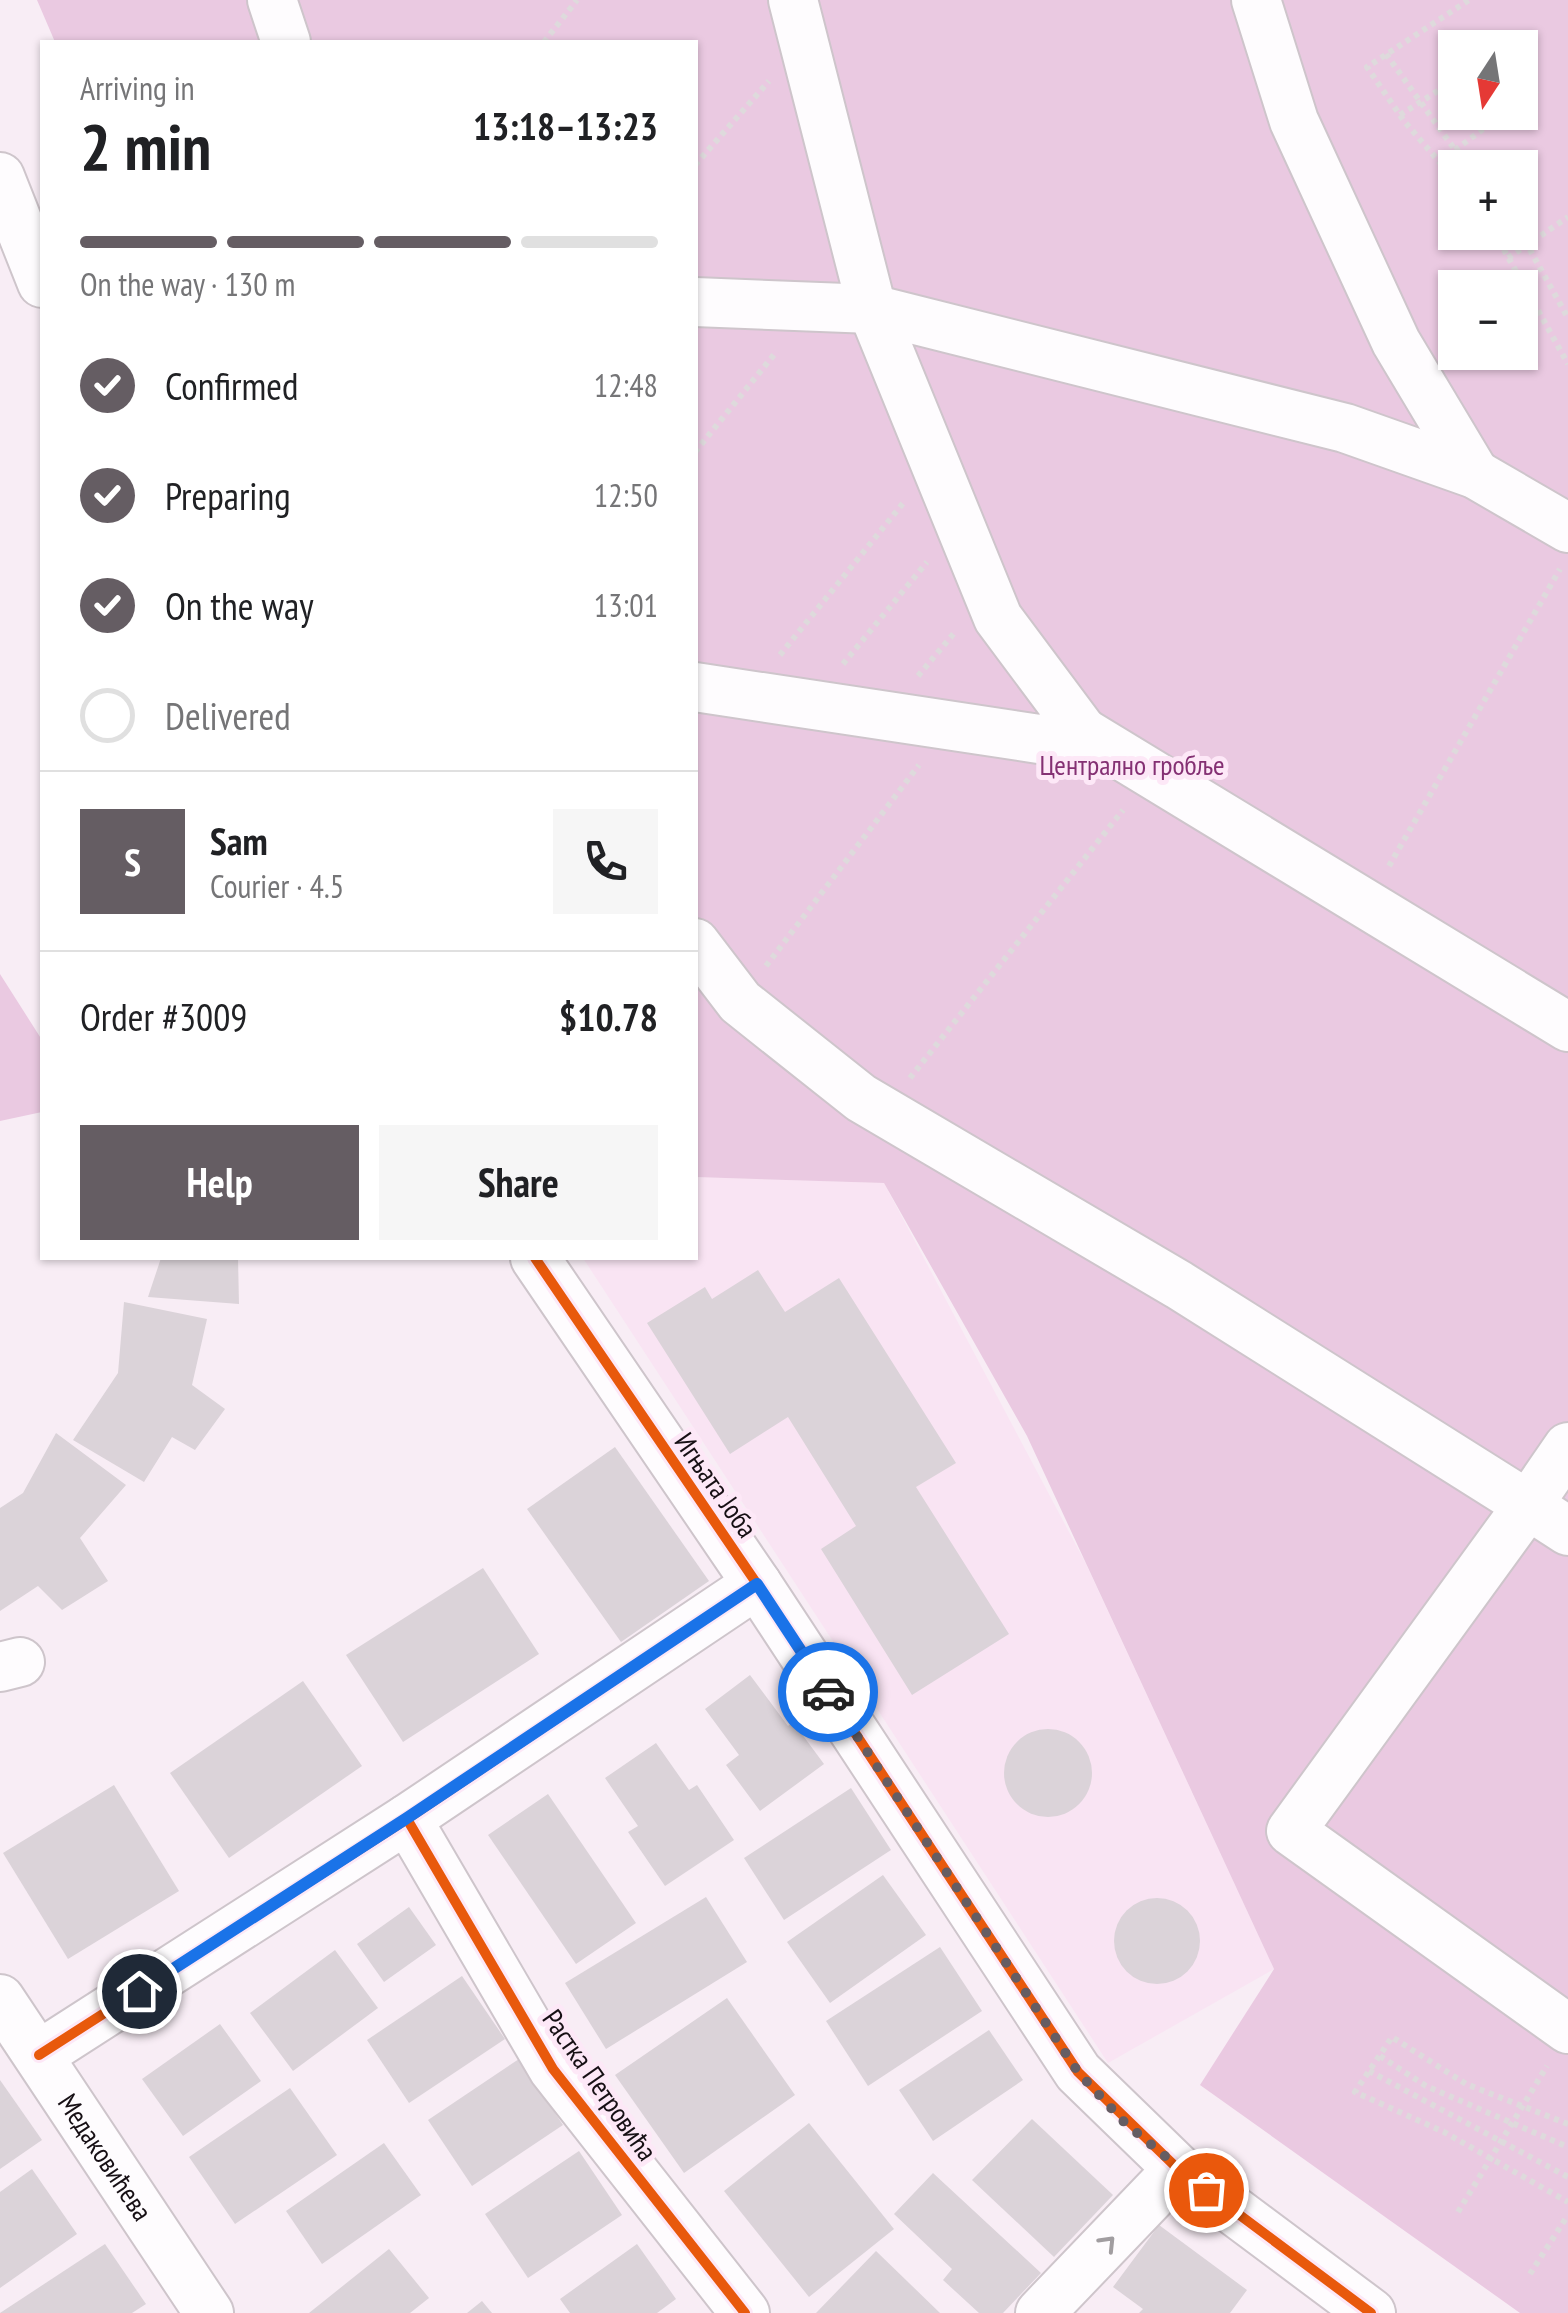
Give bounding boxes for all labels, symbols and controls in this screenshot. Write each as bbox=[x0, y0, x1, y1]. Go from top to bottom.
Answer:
north arrow bbox=[1438, 30, 1538, 130]
map controls bbox=[1438, 30, 1538, 370]
text: Arriving in bbox=[80, 67, 195, 109]
text: 13:18–13:23 bbox=[473, 101, 658, 150]
text: 2 min bbox=[80, 104, 211, 188]
button: + bbox=[1438, 150, 1538, 250]
text: On the way · 130 m bbox=[80, 263, 295, 305]
button: − bbox=[1438, 270, 1538, 370]
icon: check bbox=[80, 358, 135, 413]
text: Confirmed bbox=[165, 361, 298, 410]
text: 12:48 bbox=[594, 364, 658, 406]
icon: check bbox=[80, 468, 135, 523]
text: Preparing bbox=[165, 471, 291, 520]
text: 12:50 bbox=[594, 474, 658, 516]
icon: check bbox=[80, 578, 135, 633]
text: On the way bbox=[165, 581, 313, 630]
text: 13:01 bbox=[594, 584, 658, 626]
text: Delivered bbox=[165, 691, 291, 740]
park label: Централно гробље bbox=[1039, 746, 1225, 783]
button: phone bbox=[553, 809, 658, 914]
text: Sam bbox=[210, 816, 268, 865]
text: S bbox=[124, 837, 141, 886]
text: Courier · 4.5 bbox=[210, 865, 344, 907]
text: Order #3009 bbox=[80, 992, 247, 1041]
text: $10.78 bbox=[559, 992, 658, 1041]
button: Help bbox=[80, 1125, 359, 1240]
button: Share bbox=[379, 1125, 658, 1240]
street label: Игњата Јоба bbox=[667, 1425, 766, 1545]
courier bbox=[778, 1642, 878, 1742]
icon: car bbox=[801, 1665, 856, 1720]
pin bbox=[97, 1949, 182, 2034]
icon: home bbox=[112, 1964, 167, 2019]
street label: Растка Петровића bbox=[535, 2002, 666, 2168]
street label: Медаковићева bbox=[50, 2086, 161, 2228]
pin bbox=[1164, 2148, 1249, 2233]
icon: bag bbox=[1179, 2163, 1234, 2218]
one-way arrow bbox=[1096, 2236, 1114, 2254]

